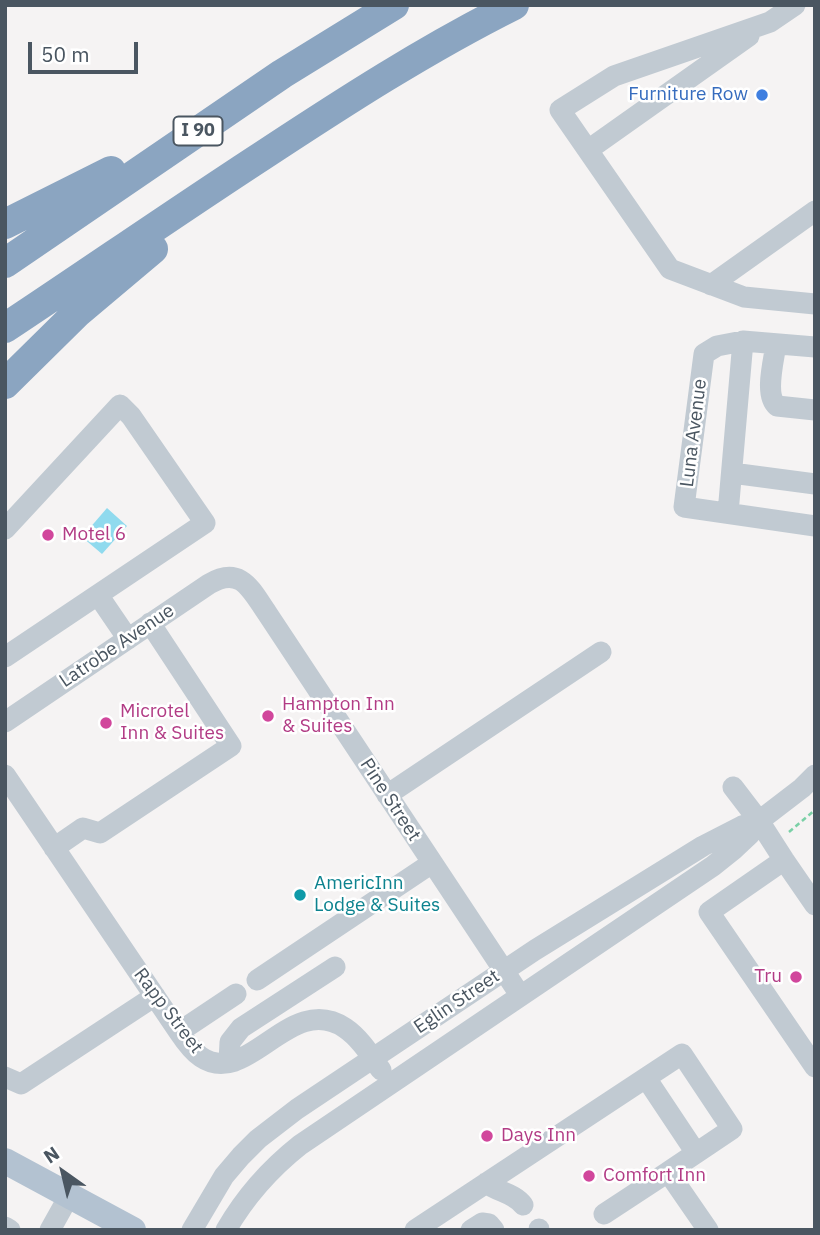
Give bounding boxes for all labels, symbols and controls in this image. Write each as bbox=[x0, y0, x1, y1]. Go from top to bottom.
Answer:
scale bar bbox=[32, 28, 142, 72]
text: 50 m bbox=[41, 40, 90, 68]
place label: Furniture Row bbox=[628, 84, 748, 106]
marker: Furniture Row bbox=[754, 87, 770, 103]
road number: I 90 bbox=[174, 116, 222, 146]
street label: Luna Avenue bbox=[676, 378, 712, 488]
place label: Motel 6 bbox=[62, 524, 126, 546]
marker: Motel 6 bbox=[40, 527, 56, 543]
street label: Latrobe Avenue bbox=[55, 599, 179, 693]
place label: Hampton Inn & Suites bbox=[282, 694, 395, 738]
place label: Microtel Inn & Suites bbox=[120, 701, 224, 745]
marker: Hampton Inn & Suites bbox=[260, 708, 276, 724]
marker: Microtel Inn & Suites bbox=[98, 715, 114, 731]
street label: Pine Street bbox=[355, 754, 425, 846]
place label: AmericInn Lodge & Suites bbox=[314, 873, 440, 917]
marker: AmericInn Lodge & Suites bbox=[292, 887, 308, 903]
street label: Rapp Street bbox=[129, 964, 207, 1058]
street label: Eglin Street bbox=[410, 965, 504, 1039]
place label: Tru bbox=[754, 966, 782, 988]
marker: Tru bbox=[788, 969, 804, 985]
place label: Days Inn bbox=[501, 1125, 576, 1147]
marker: Days Inn bbox=[479, 1128, 495, 1144]
north arrow bbox=[28, 1137, 98, 1207]
text: N bbox=[39, 1141, 64, 1168]
place label: Comfort Inn bbox=[603, 1165, 706, 1187]
marker: Comfort Inn bbox=[581, 1168, 597, 1184]

